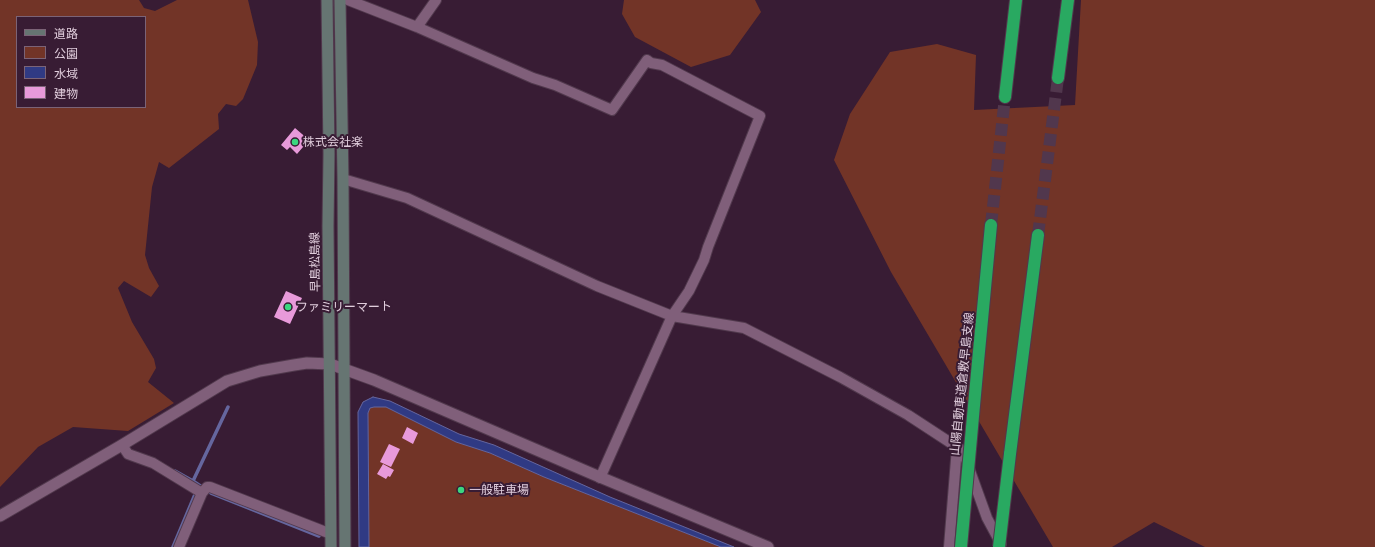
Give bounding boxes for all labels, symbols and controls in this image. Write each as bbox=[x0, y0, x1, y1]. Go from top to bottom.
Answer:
legend bbox=[16, 16, 146, 108]
text: 道路 bbox=[54, 26, 78, 40]
text: 公園 bbox=[54, 46, 78, 60]
text: 水域 bbox=[54, 66, 78, 80]
text: 建物 bbox=[54, 86, 78, 100]
place label: 株式会社楽 bbox=[303, 135, 363, 149]
marker: 株式会社楽 bbox=[290, 137, 300, 147]
street label: 早島松島線 bbox=[307, 232, 323, 292]
place label: ファミリーマート bbox=[296, 300, 392, 314]
marker: ファミリーマート bbox=[283, 302, 293, 312]
street label: 山陽自動車道倉敷早島支線 bbox=[947, 312, 977, 456]
place label: 一般駐車場 bbox=[469, 483, 529, 497]
marker: 一般駐車場 bbox=[456, 485, 466, 495]

